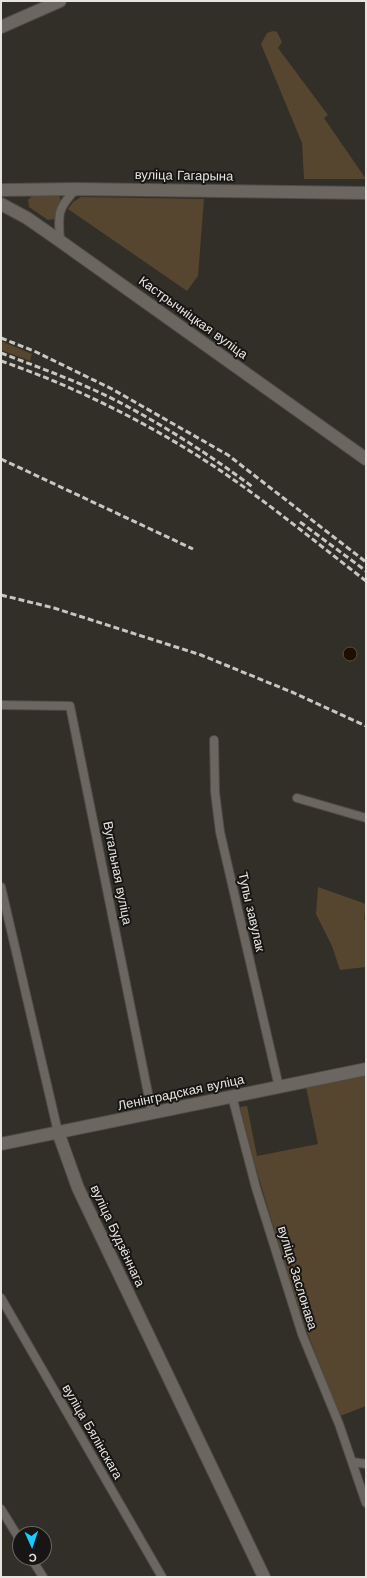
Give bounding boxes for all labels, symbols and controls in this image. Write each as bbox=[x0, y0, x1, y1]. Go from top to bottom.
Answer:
street label: вуліца Гагарына bbox=[135, 167, 233, 185]
street label: Кастрычніцкая вуліца bbox=[136, 273, 250, 363]
street label: Вугальная вуліца bbox=[99, 820, 135, 926]
street label: Тупы завулак bbox=[234, 871, 268, 953]
street label: Ленінградская вуліца bbox=[116, 1072, 246, 1114]
street label: вуліца Будзённага bbox=[87, 1183, 147, 1289]
street label: вуліца Заслонава bbox=[274, 1224, 320, 1332]
street label: вуліца Бялінскага bbox=[58, 1382, 126, 1482]
north arrow bbox=[12, 1526, 52, 1566]
text: С bbox=[28, 1551, 37, 1564]

